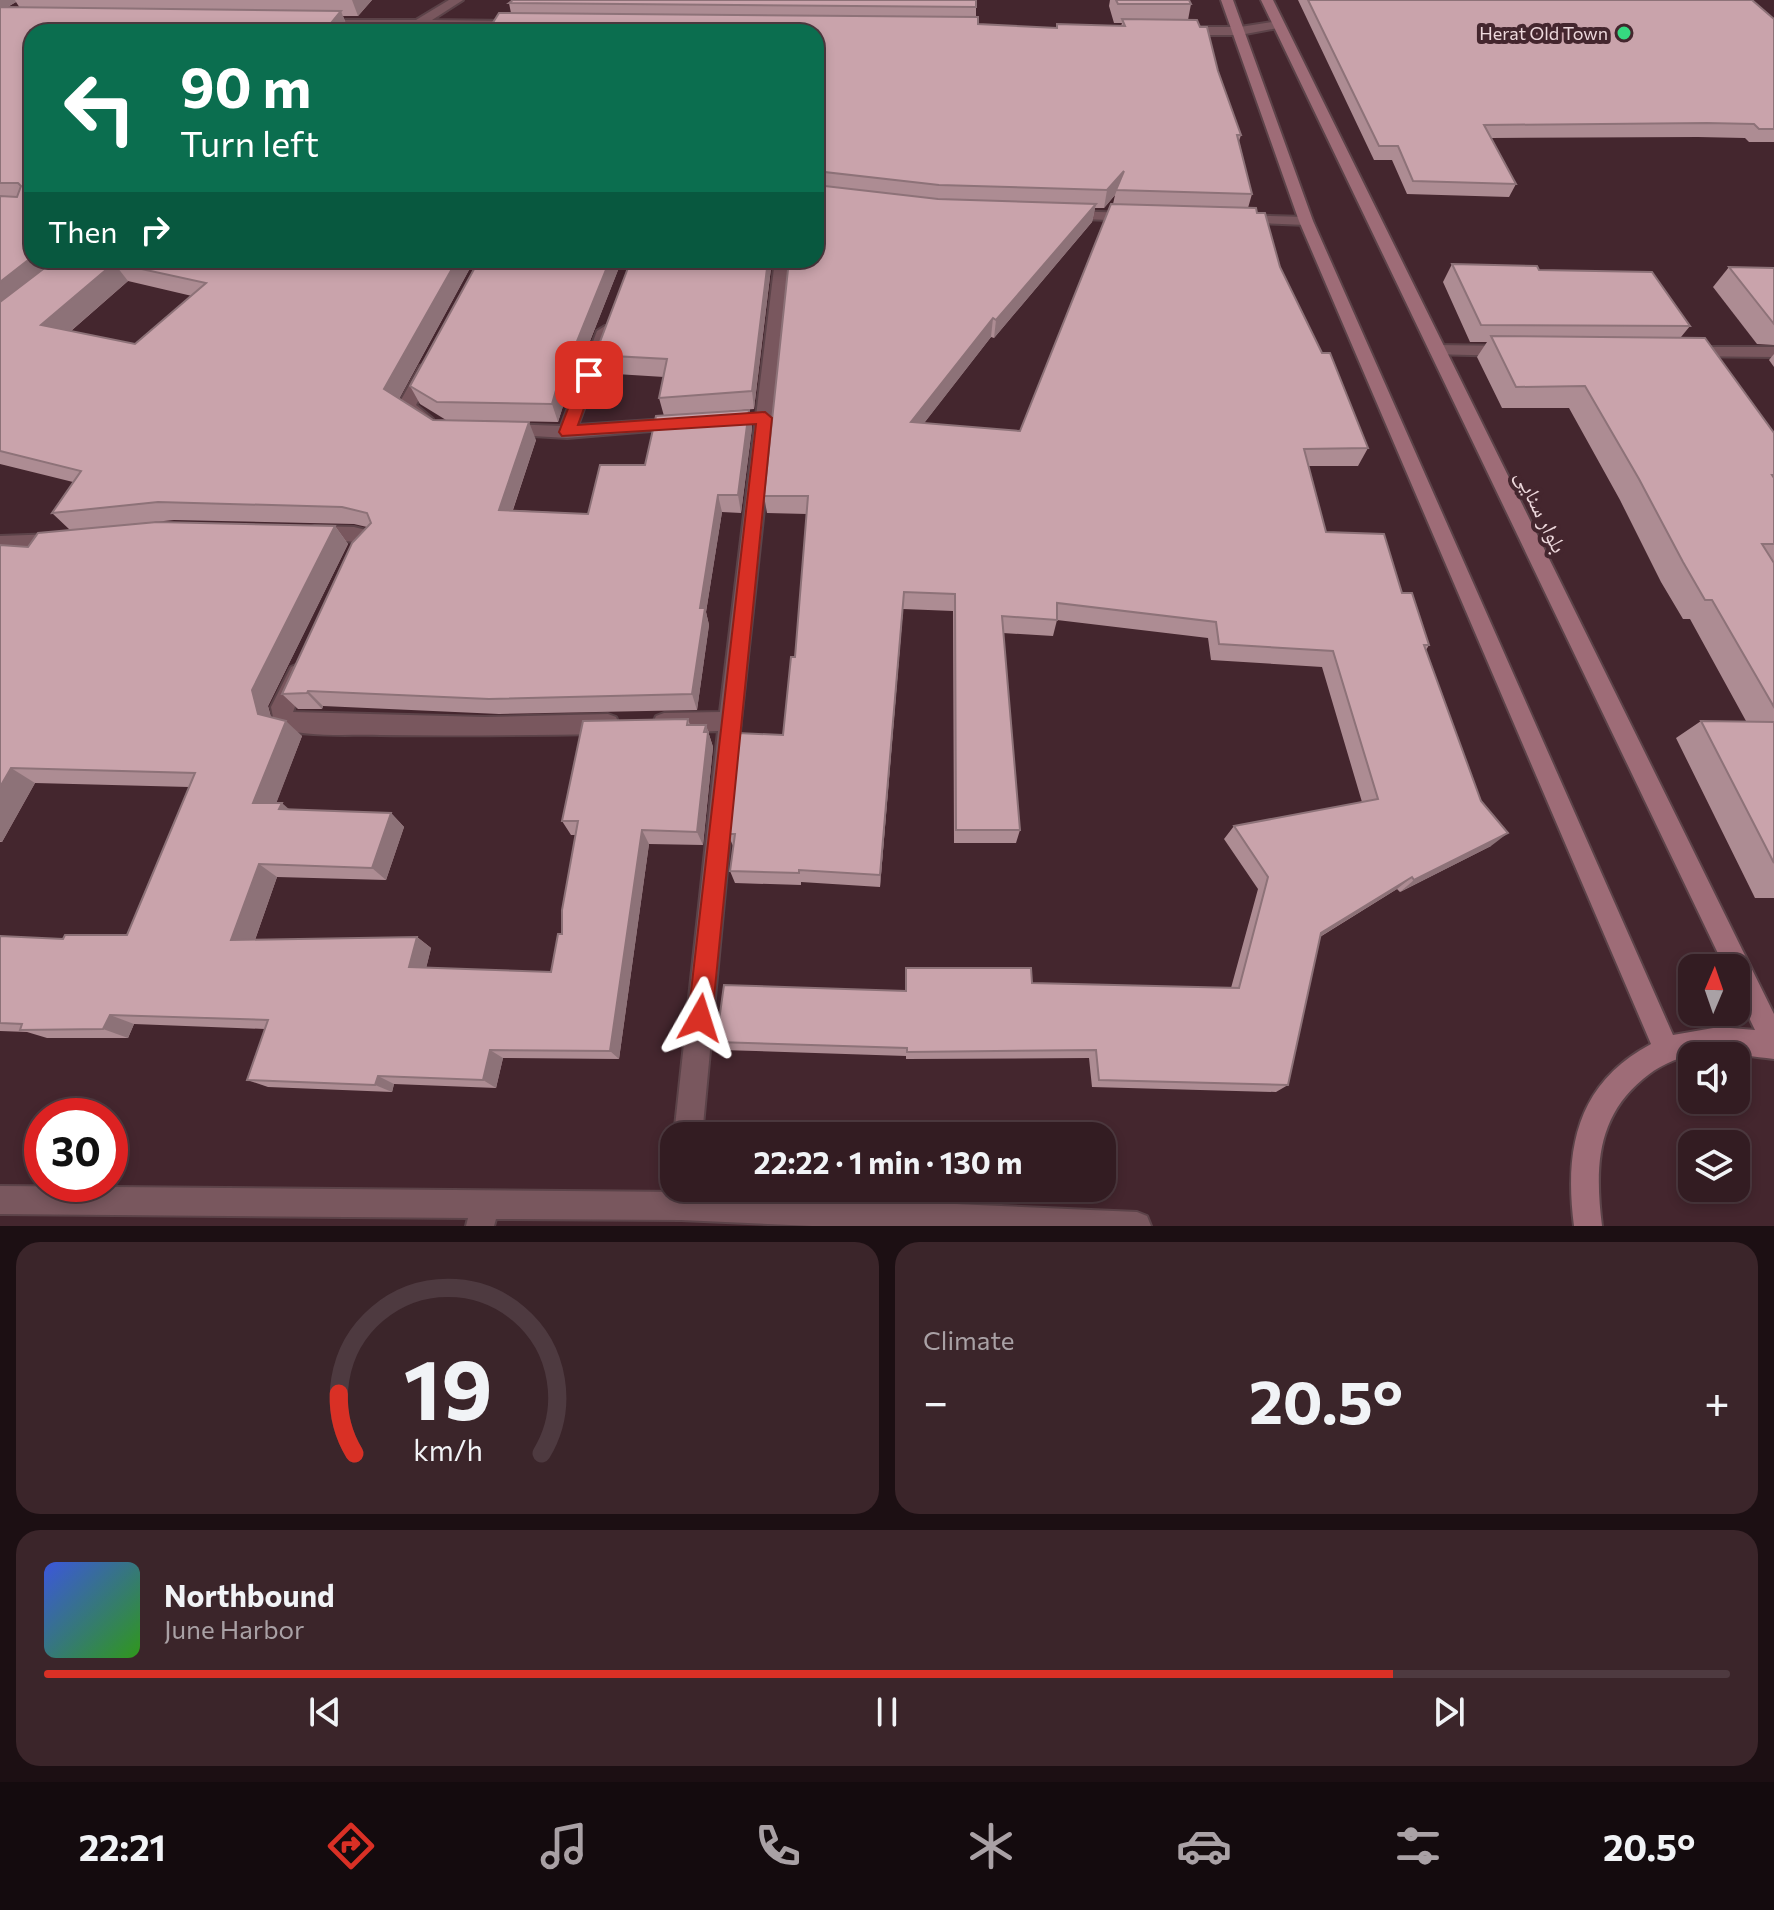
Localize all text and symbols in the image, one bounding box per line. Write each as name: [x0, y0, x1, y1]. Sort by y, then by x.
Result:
place label: Herat Old Town: [1479, 22, 1608, 44]
marker: Herat Old Town: [1615, 24, 1633, 42]
text: 90 m: [180, 51, 311, 120]
icon: left: [48, 56, 152, 160]
text: Turn left: [180, 120, 319, 164]
icon: right: [133, 208, 177, 252]
text: Then: [48, 212, 117, 249]
pin: [555, 341, 623, 409]
icon: arrive: [567, 353, 611, 397]
street label: بلوار سنایی: [1510, 465, 1574, 557]
north arrow: [1678, 954, 1750, 1026]
map controls: [1678, 954, 1750, 1202]
position arrow: [658, 976, 742, 1060]
button: sound: [1678, 1042, 1750, 1114]
speed limit sign: 30: [24, 1098, 128, 1202]
button: layers: [1678, 1130, 1750, 1202]
text: 22:22 · 1 min · 130 m: [753, 1143, 1023, 1180]
text: Climate: [923, 1324, 1015, 1355]
text: 19: [403, 1335, 492, 1437]
text: 20.5°: [1249, 1363, 1403, 1436]
text: −: [923, 1373, 948, 1427]
text: +: [1704, 1373, 1730, 1427]
text: km/h: [413, 1432, 482, 1467]
text: Northbound: [164, 1576, 335, 1613]
text: June Harbor: [164, 1613, 304, 1644]
icon: previous: [303, 1690, 347, 1734]
icon: pause: [865, 1690, 909, 1734]
icon: next: [1427, 1690, 1471, 1734]
icon: directions: [323, 1818, 379, 1874]
icon: music: [536, 1818, 592, 1874]
icon: phone: [750, 1818, 806, 1874]
icon: climate: [963, 1818, 1019, 1874]
icon: car: [1176, 1818, 1232, 1874]
icon: filters: [1390, 1818, 1446, 1874]
text: 22:21: [79, 1824, 166, 1868]
text: 20.5°: [1603, 1824, 1695, 1868]

